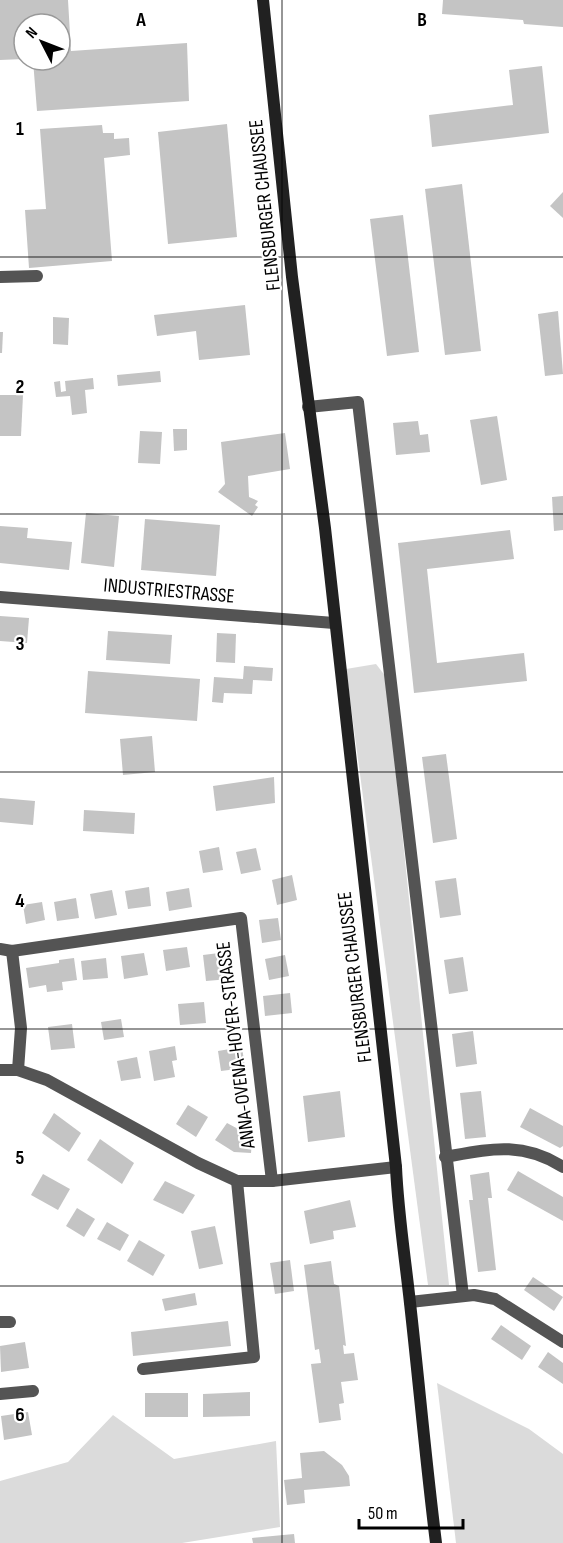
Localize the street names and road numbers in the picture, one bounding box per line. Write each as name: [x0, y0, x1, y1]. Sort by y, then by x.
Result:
street label: FLENSBURGER CHAUSSEE: [244, 118, 286, 292]
street label: INDUSTRIESTRASSE: [103, 573, 235, 609]
street label: FLENSBURGER CHAUSSEE: [333, 890, 377, 1064]
street label: ANNA-OVENA-HOYER-STRASSE: [211, 940, 261, 1151]

